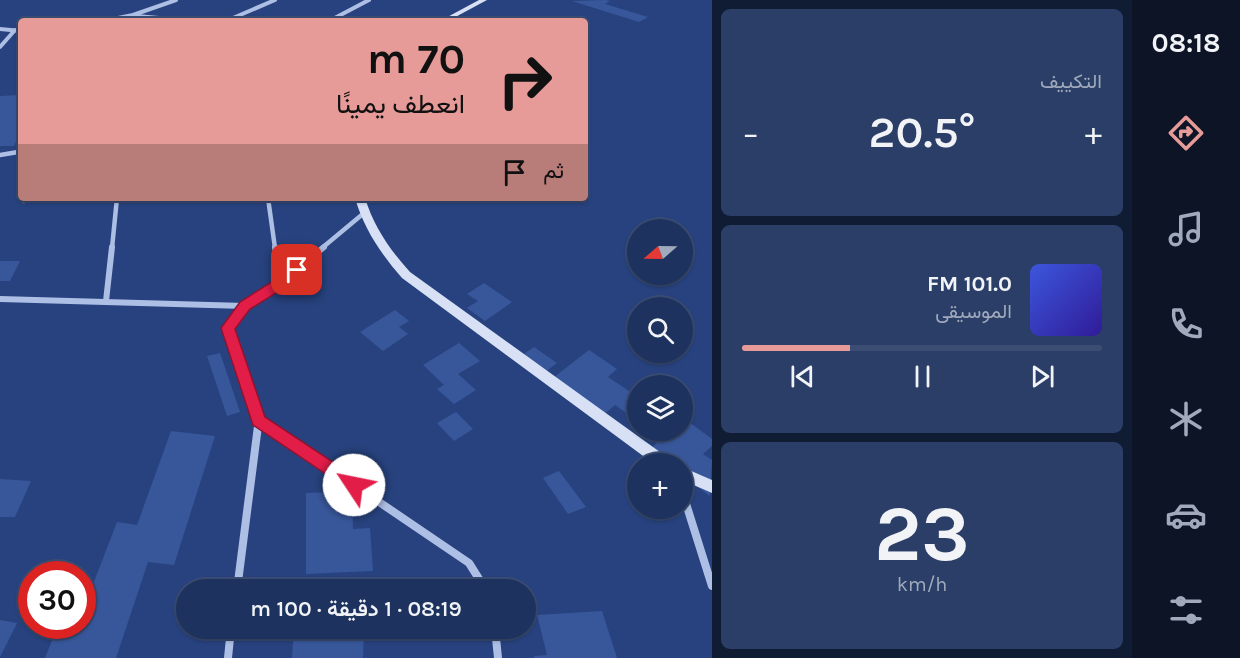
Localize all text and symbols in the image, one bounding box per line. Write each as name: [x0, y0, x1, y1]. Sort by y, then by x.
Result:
text: 08:18: [1152, 27, 1220, 59]
text: 70 m: [367, 34, 465, 84]
icon: right: [486, 42, 564, 120]
text: التكييف: [1040, 70, 1102, 93]
text: انعطف يمينًا: [336, 88, 465, 120]
text: 20.5°: [869, 106, 975, 158]
icon: directions: [1165, 112, 1207, 154]
text: −: [742, 114, 759, 152]
text: +: [1085, 114, 1102, 152]
icon: arrive: [498, 156, 531, 189]
text: ثم: [543, 158, 564, 184]
icon: music: [1165, 208, 1207, 250]
north arrow: [627, 219, 693, 285]
map controls: [627, 219, 693, 519]
pin: [271, 244, 322, 295]
icon: arrive: [280, 253, 313, 286]
text: 101.0 FM: [927, 271, 1012, 297]
button: search: [627, 297, 693, 363]
text: الموسيقى: [935, 300, 1012, 323]
icon: phone: [1165, 303, 1207, 345]
icon: previous: [786, 360, 819, 393]
icon: pause: [906, 360, 939, 393]
icon: next: [1026, 360, 1059, 393]
button: layers: [627, 375, 693, 441]
icon: climate: [1165, 398, 1207, 440]
position arrow: [322, 453, 386, 517]
button: +: [627, 453, 693, 519]
text: 23: [874, 488, 970, 580]
icon: car: [1165, 494, 1207, 536]
speed limit sign: 30: [18, 561, 96, 639]
text: km/h: [897, 573, 947, 596]
icon: filters: [1165, 589, 1207, 631]
text: 08:19 · 1 دقيقة · 100 m: [250, 596, 462, 622]

